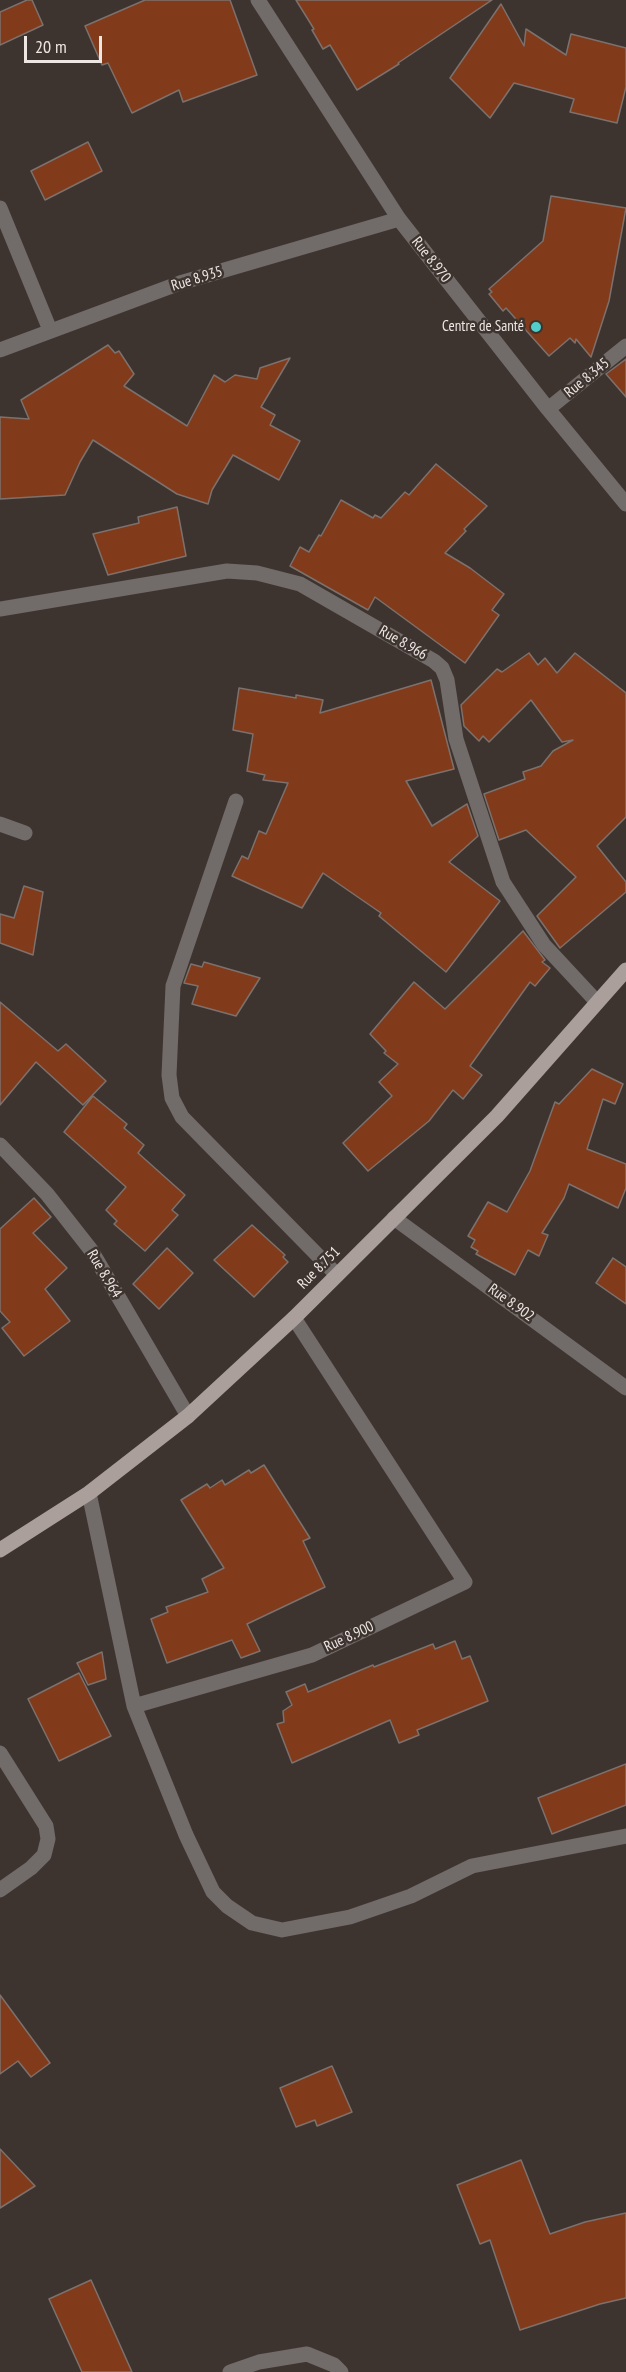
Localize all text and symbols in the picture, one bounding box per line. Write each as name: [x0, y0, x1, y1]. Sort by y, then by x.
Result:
scale bar: [27, 24, 105, 62]
text: 20 m: [35, 35, 67, 58]
street label: Rue 8.970: [408, 234, 454, 286]
street label: Rue 8.935: [169, 263, 225, 295]
place label: Centre de Santé: [442, 318, 524, 336]
marker: Centre de Santé: [529, 320, 543, 334]
street label: Rue 8.345: [561, 354, 613, 402]
street label: Rue 8.966: [376, 622, 430, 664]
street label: Rue 8.751: [294, 1243, 344, 1293]
street label: Rue 8.964: [83, 1247, 125, 1301]
street label: Rue 8.902: [484, 1280, 538, 1326]
street label: Rue 8.900: [321, 1618, 377, 1656]

